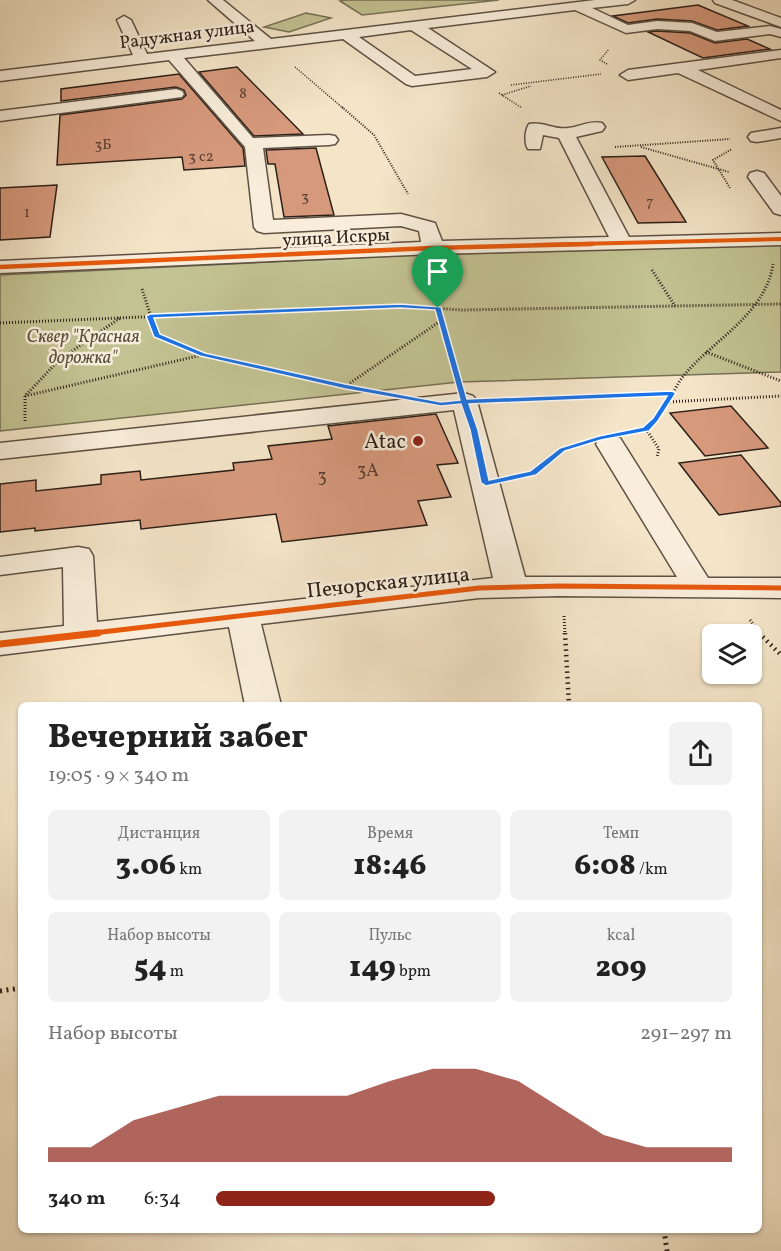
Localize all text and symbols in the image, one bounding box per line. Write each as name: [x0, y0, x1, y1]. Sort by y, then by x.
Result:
street label: Радужная улица: [118, 15, 256, 56]
house number: 8: [239, 84, 247, 105]
house number: 3Б: [95, 135, 111, 156]
house number: 3 с2: [188, 147, 214, 168]
house number: 3: [301, 187, 309, 208]
house number: 7: [646, 192, 654, 213]
house number: 1: [24, 203, 30, 224]
street label: улица Искры: [282, 223, 391, 254]
pin: [412, 246, 463, 308]
icon: arrive: [421, 255, 454, 288]
park label: Сквер "Красная дорожка": [27, 325, 139, 371]
place label: Atac: [364, 428, 406, 457]
marker: Atac: [411, 434, 425, 448]
house number: 3А: [357, 459, 379, 484]
house number: 3: [317, 465, 327, 490]
street label: Печорская улица: [305, 560, 471, 606]
map controls: [702, 624, 762, 684]
button: layers: [702, 624, 762, 684]
text: Вечерний забег: [48, 716, 308, 762]
button: share: [669, 722, 732, 785]
text: 19:05 · 9 × 340 m: [48, 762, 189, 790]
text: Дистанция: [118, 823, 200, 845]
text: Время: [367, 823, 413, 845]
text: Темп: [603, 823, 639, 845]
text: 3.06: [116, 845, 176, 887]
text: 18:46: [353, 845, 427, 887]
text: 6:08: [574, 845, 636, 887]
text: km: [176, 859, 202, 881]
text: /km: [636, 859, 668, 881]
text: Набор высоты: [107, 925, 211, 947]
text: Пульс: [368, 925, 412, 947]
text: kcal: [607, 925, 635, 947]
text: 54: [134, 947, 167, 989]
text: 149: [349, 947, 396, 989]
text: 209: [595, 947, 647, 989]
text: m: [167, 961, 184, 983]
text: bpm: [396, 961, 431, 983]
text: Набор высоты: [48, 1020, 178, 1048]
text: 291–297 m: [640, 1020, 732, 1048]
text: 340 m: [48, 1185, 106, 1213]
text: 6:34: [144, 1185, 181, 1213]

